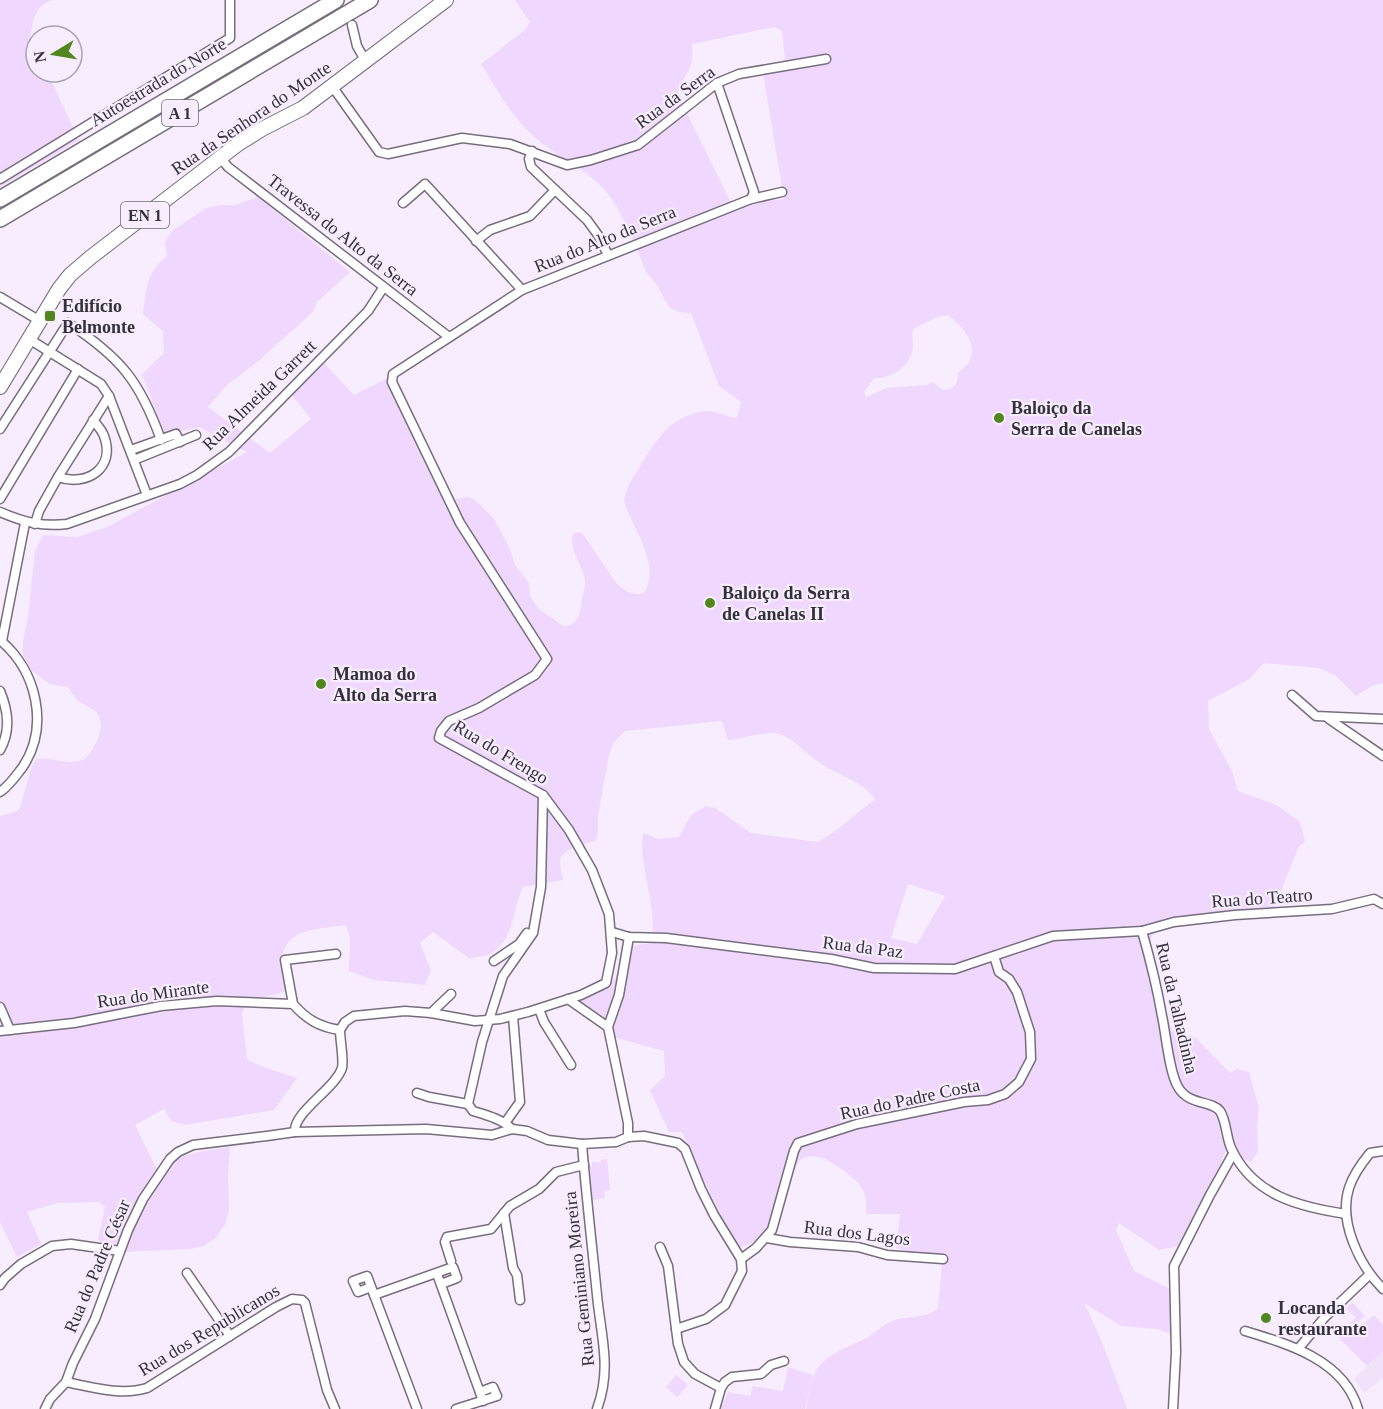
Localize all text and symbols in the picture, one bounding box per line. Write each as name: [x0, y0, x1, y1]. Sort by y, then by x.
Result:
north arrow: [24, 24, 84, 84]
street label: Autoestrada do Norte: [86, 34, 230, 130]
text: N: [30, 49, 49, 64]
street label: Rua da Senhora do Monte: [167, 57, 335, 179]
street label: Rua da Serra: [632, 62, 718, 132]
road number: A 1: [162, 100, 198, 126]
street label: Travessa do Alto da Serra: [264, 170, 422, 300]
street label: Rua do Alto da Serra: [531, 201, 679, 277]
road number: EN 1: [121, 202, 169, 228]
place label: Edifício Belmonte: [62, 296, 135, 337]
marker: Edifício Belmonte: [43, 309, 57, 323]
street label: Rua Almeida Garrett: [198, 336, 320, 454]
place label: Baloiço da Serra de Canelas: [1011, 398, 1142, 439]
marker: Baloiço da Serra de Canelas: [992, 411, 1006, 425]
place label: Baloiço da Serra de Canelas II: [722, 583, 850, 624]
marker: Baloiço da Serra de Canelas II: [703, 596, 717, 610]
place label: Mamoa do Alto da Serra: [333, 664, 437, 705]
marker: Mamoa do Alto da Serra: [314, 677, 328, 691]
street label: Rua do Frengo: [450, 716, 552, 788]
street label: Rua do Teatro: [1211, 884, 1313, 912]
street label: Rua da Paz: [822, 932, 904, 962]
street label: Rua da Talhadinha: [1152, 940, 1202, 1076]
street label: Rua do Mirante: [96, 976, 210, 1012]
street label: Rua do Padre Costa: [838, 1074, 982, 1124]
street label: Rua Geminiano Moreira: [560, 1190, 598, 1368]
street label: Rua do Padre César: [60, 1197, 134, 1335]
street label: Rua dos Lagos: [803, 1217, 911, 1249]
street label: Rua dos Republicanos: [135, 1280, 283, 1380]
place label: Locanda restaurante: [1278, 1298, 1367, 1339]
marker: Locanda restaurante: [1259, 1311, 1273, 1325]

